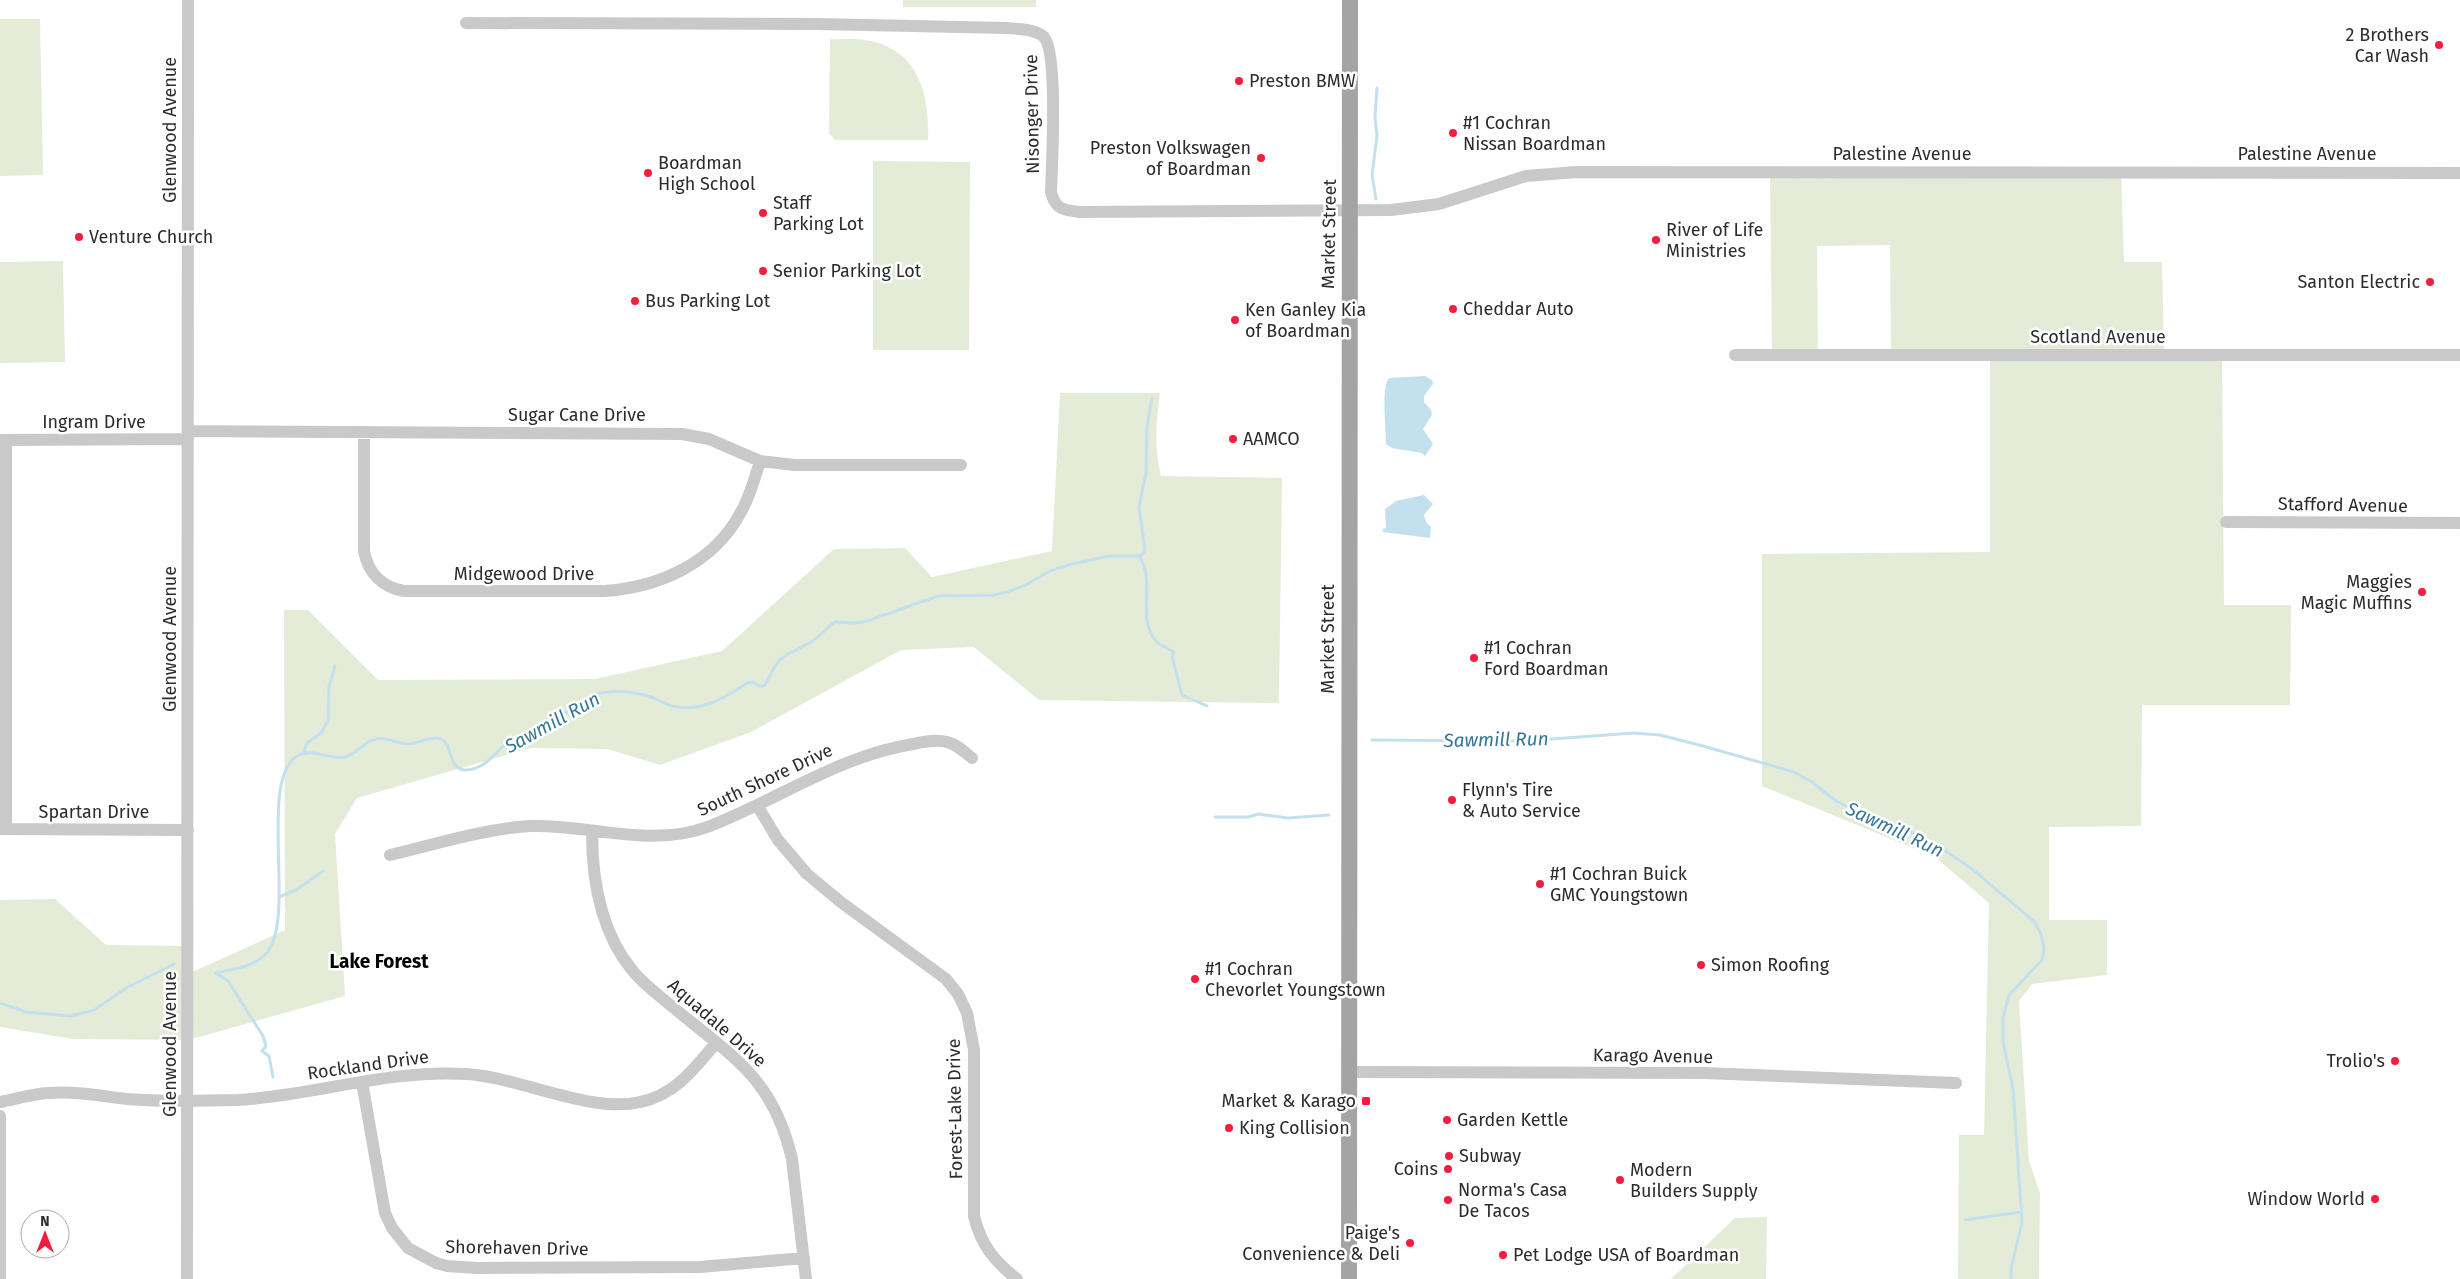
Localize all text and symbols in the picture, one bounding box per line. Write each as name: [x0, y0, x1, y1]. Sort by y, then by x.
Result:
place label: 2 Brothers Car Wash: [2346, 24, 2429, 67]
marker: 2 Brothers Car Wash: [2433, 39, 2445, 51]
street label: Nisonger Drive: [1020, 54, 1044, 174]
street label: Glenwood Avenue: [159, 57, 181, 203]
place label: Preston BMW: [1249, 70, 1356, 92]
marker: Preston BMW: [1233, 75, 1245, 87]
place label: #1 Cochran Nissan Boardman: [1463, 112, 1606, 155]
marker: #1 Cochran Nissan Boardman: [1447, 127, 1459, 139]
place label: Preston Volkswagen of Boardman: [1090, 137, 1251, 180]
street label: Palestine Avenue: [1833, 143, 1971, 165]
street label: Palestine Avenue: [2238, 143, 2376, 165]
place label: Boardman High School: [658, 152, 755, 195]
marker: Preston Volkswagen of Boardman: [1255, 152, 1267, 164]
marker: Boardman High School: [642, 167, 654, 179]
street label: Market Street: [1317, 178, 1341, 289]
place label: Staff Parking Lot: [773, 192, 864, 235]
marker: Staff Parking Lot: [757, 207, 769, 219]
place label: River of Life Ministries: [1666, 219, 1763, 262]
place label: Venture Church: [89, 226, 213, 248]
marker: Venture Church: [73, 231, 85, 243]
marker: River of Life Ministries: [1650, 234, 1662, 246]
place label: Senior Parking Lot: [773, 260, 922, 282]
marker: Senior Parking Lot: [757, 265, 769, 277]
place label: Santon Electric: [2298, 271, 2420, 293]
marker: Santon Electric: [2424, 276, 2436, 288]
place label: Bus Parking Lot: [645, 290, 771, 312]
marker: Bus Parking Lot: [629, 295, 641, 307]
place label: Cheddar Auto: [1463, 298, 1574, 320]
place label: Ken Ganley Kia of Boardman: [1245, 299, 1366, 342]
marker: Cheddar Auto: [1447, 303, 1459, 315]
marker: Ken Ganley Kia of Boardman: [1229, 314, 1241, 326]
street label: Scotland Avenue: [2030, 326, 2166, 348]
street label: Sugar Cane Drive: [508, 404, 646, 426]
street label: Ingram Drive: [42, 411, 146, 433]
place label: AAMCO: [1243, 428, 1300, 450]
marker: AAMCO: [1227, 433, 1239, 445]
street label: Stafford Avenue: [2278, 493, 2408, 517]
street label: Midgewood Drive: [454, 563, 594, 585]
street label: Glenwood Avenue: [159, 566, 181, 712]
place label: Maggies Magic Muffins: [2301, 571, 2412, 614]
street label: Market Street: [1317, 584, 1339, 694]
marker: Maggies Magic Muffins: [2416, 586, 2428, 598]
place label: #1 Cochran Ford Boardman: [1484, 637, 1609, 680]
marker: #1 Cochran Ford Boardman: [1468, 652, 1480, 664]
water label: Sawmill Run: [500, 687, 604, 758]
water label: Sawmill Run: [1442, 727, 1549, 752]
street label: South Shore Drive: [694, 739, 836, 821]
place label: Flynn's Tire & Auto Service: [1462, 779, 1581, 822]
marker: Flynn's Tire & Auto Service: [1446, 794, 1458, 806]
water label: Sawmill Run: [1841, 796, 1947, 862]
street label: Spartan Drive: [39, 801, 149, 823]
place label: #1 Cochran Buick GMC Youngstown: [1550, 863, 1688, 906]
marker: #1 Cochran Buick GMC Youngstown: [1534, 878, 1546, 890]
district label: Lake Forest: [330, 950, 429, 973]
place label: Simon Roofing: [1711, 954, 1830, 976]
place label: #1 Cochran Chevorlet Youngstown: [1205, 958, 1386, 1001]
marker: Simon Roofing: [1695, 959, 1707, 971]
street label: Glenwood Avenue: [159, 971, 181, 1117]
marker: #1 Cochran Chevorlet Youngstown: [1189, 973, 1201, 985]
street label: Aquadale Drive: [663, 974, 771, 1072]
street label: Forest-Lake Drive: [943, 1038, 967, 1180]
street label: Karago Avenue: [1593, 1044, 1713, 1068]
street label: Rockland Drive: [306, 1046, 430, 1084]
place label: Trolio's: [2326, 1050, 2385, 1072]
marker: Trolio's: [2389, 1055, 2401, 1067]
place label: Market & Karago: [1221, 1090, 1356, 1112]
marker: Market & Karago: [1360, 1095, 1372, 1107]
place label: Garden Kettle: [1457, 1109, 1568, 1131]
marker: Garden Kettle: [1441, 1114, 1453, 1126]
place label: King Collision: [1239, 1117, 1350, 1139]
marker: King Collision: [1223, 1122, 1235, 1134]
place label: Subway: [1459, 1145, 1521, 1167]
marker: Subway: [1443, 1150, 1455, 1162]
place label: Coins: [1394, 1158, 1438, 1180]
place label: Modern Builders Supply: [1630, 1159, 1758, 1202]
marker: Coins: [1442, 1163, 1454, 1175]
marker: Modern Builders Supply: [1614, 1174, 1626, 1186]
place label: Norma's Casa De Tacos: [1458, 1179, 1567, 1222]
place label: Window World: [2247, 1188, 2365, 1210]
marker: Window World: [2369, 1193, 2381, 1205]
marker: Norma's Casa De Tacos: [1442, 1194, 1454, 1206]
north arrow: [20, 1209, 70, 1259]
text: N: [40, 1213, 50, 1230]
place label: Paige's Convenience & Deli: [1242, 1222, 1400, 1265]
street label: Shorehaven Drive: [445, 1236, 589, 1260]
marker: Paige's Convenience & Deli: [1404, 1237, 1416, 1249]
place label: Pet Lodge USA of Boardman: [1513, 1244, 1739, 1266]
marker: Pet Lodge USA of Boardman: [1497, 1249, 1509, 1261]

